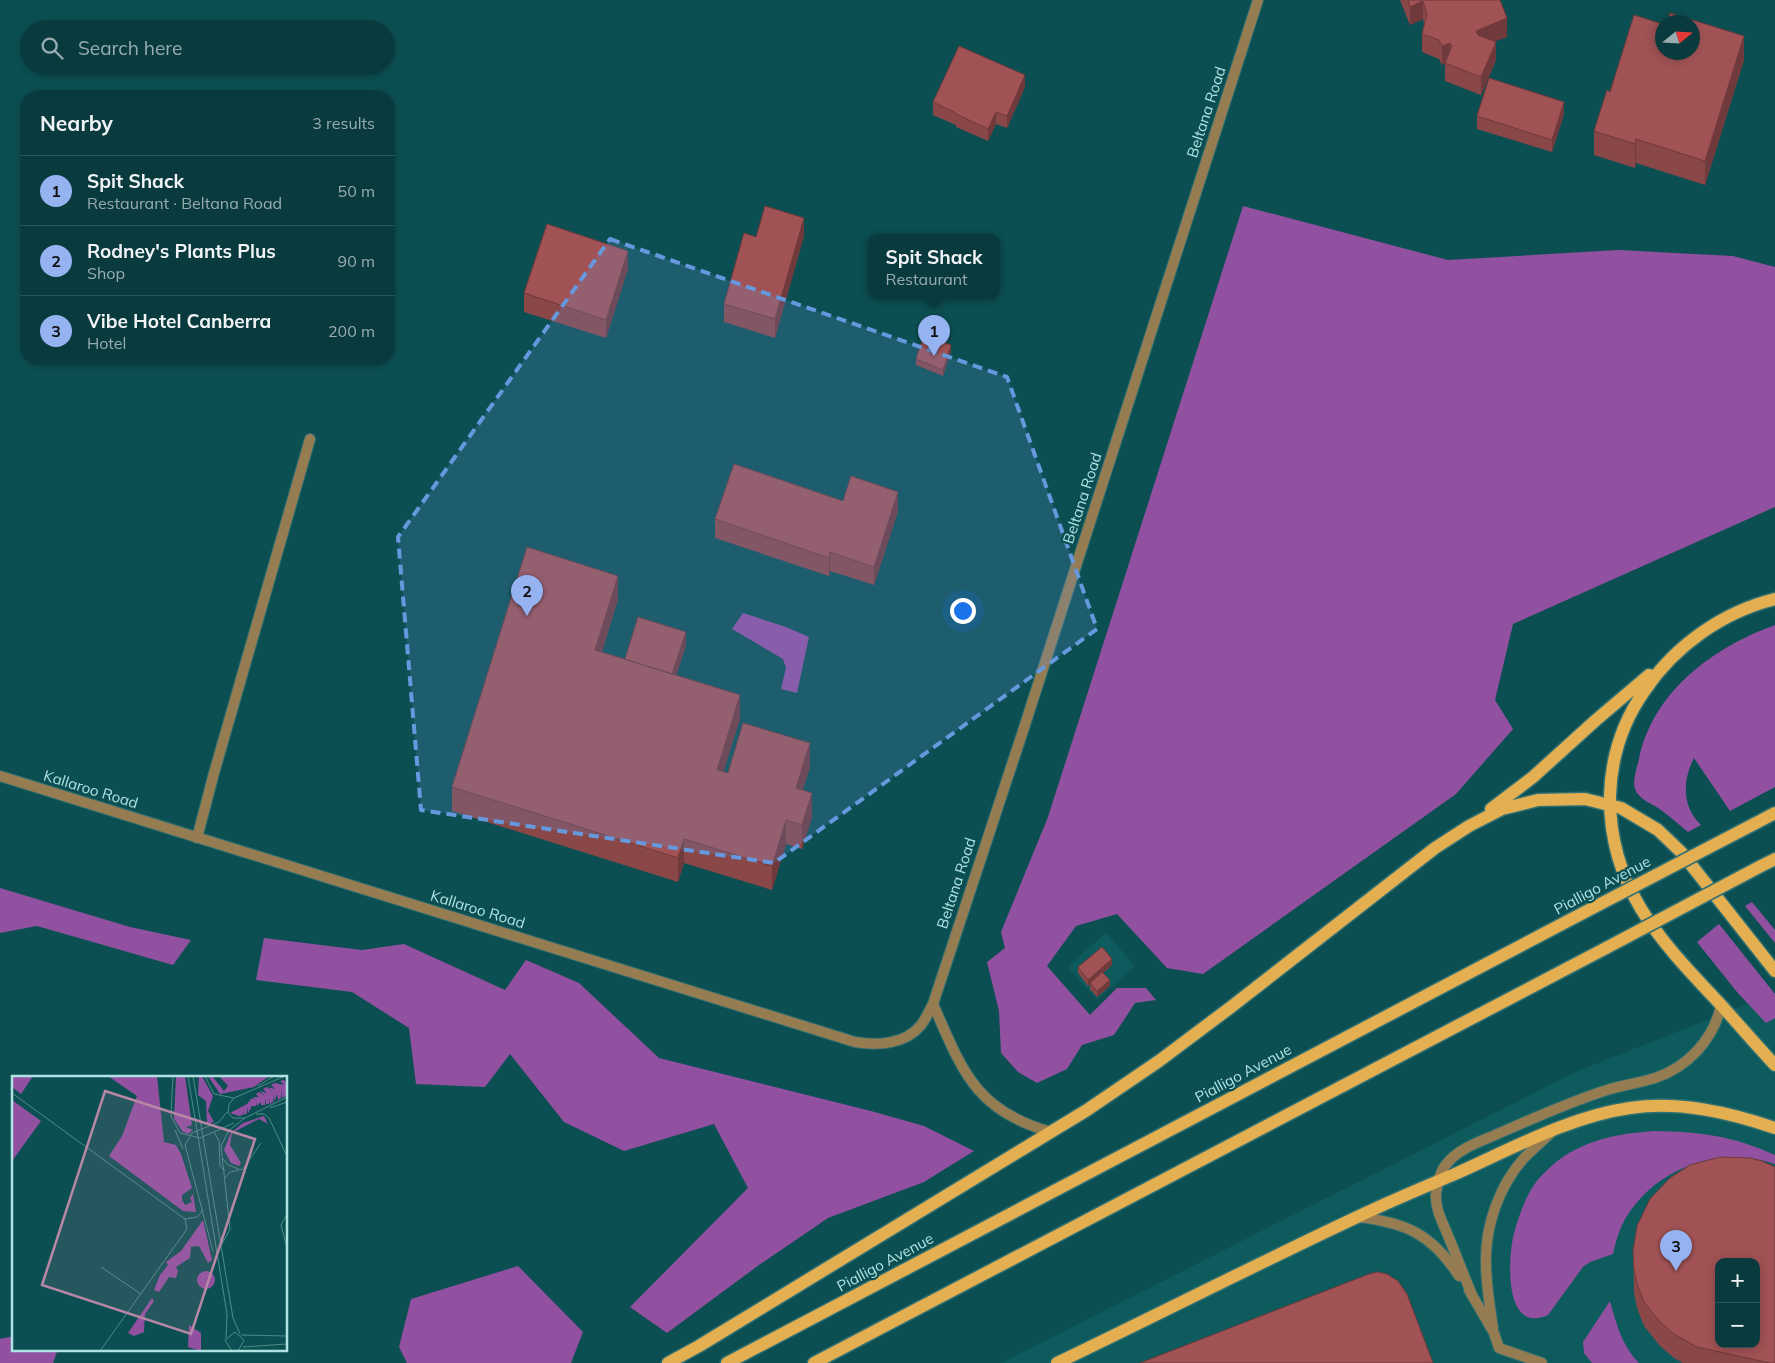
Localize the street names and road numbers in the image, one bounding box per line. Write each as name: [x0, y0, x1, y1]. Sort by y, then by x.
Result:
street label: Beltana Road: [1182, 64, 1230, 160]
street label: Beltana Road: [1058, 450, 1106, 546]
street label: Kallaroo Road: [41, 766, 141, 812]
street label: Beltana Road: [932, 835, 980, 931]
street label: Pialligo Avenue: [1550, 852, 1654, 918]
street label: Kallaroo Road: [428, 886, 528, 932]
street label: Pialligo Avenue: [1191, 1040, 1295, 1106]
street label: Pialligo Avenue: [833, 1229, 937, 1295]

